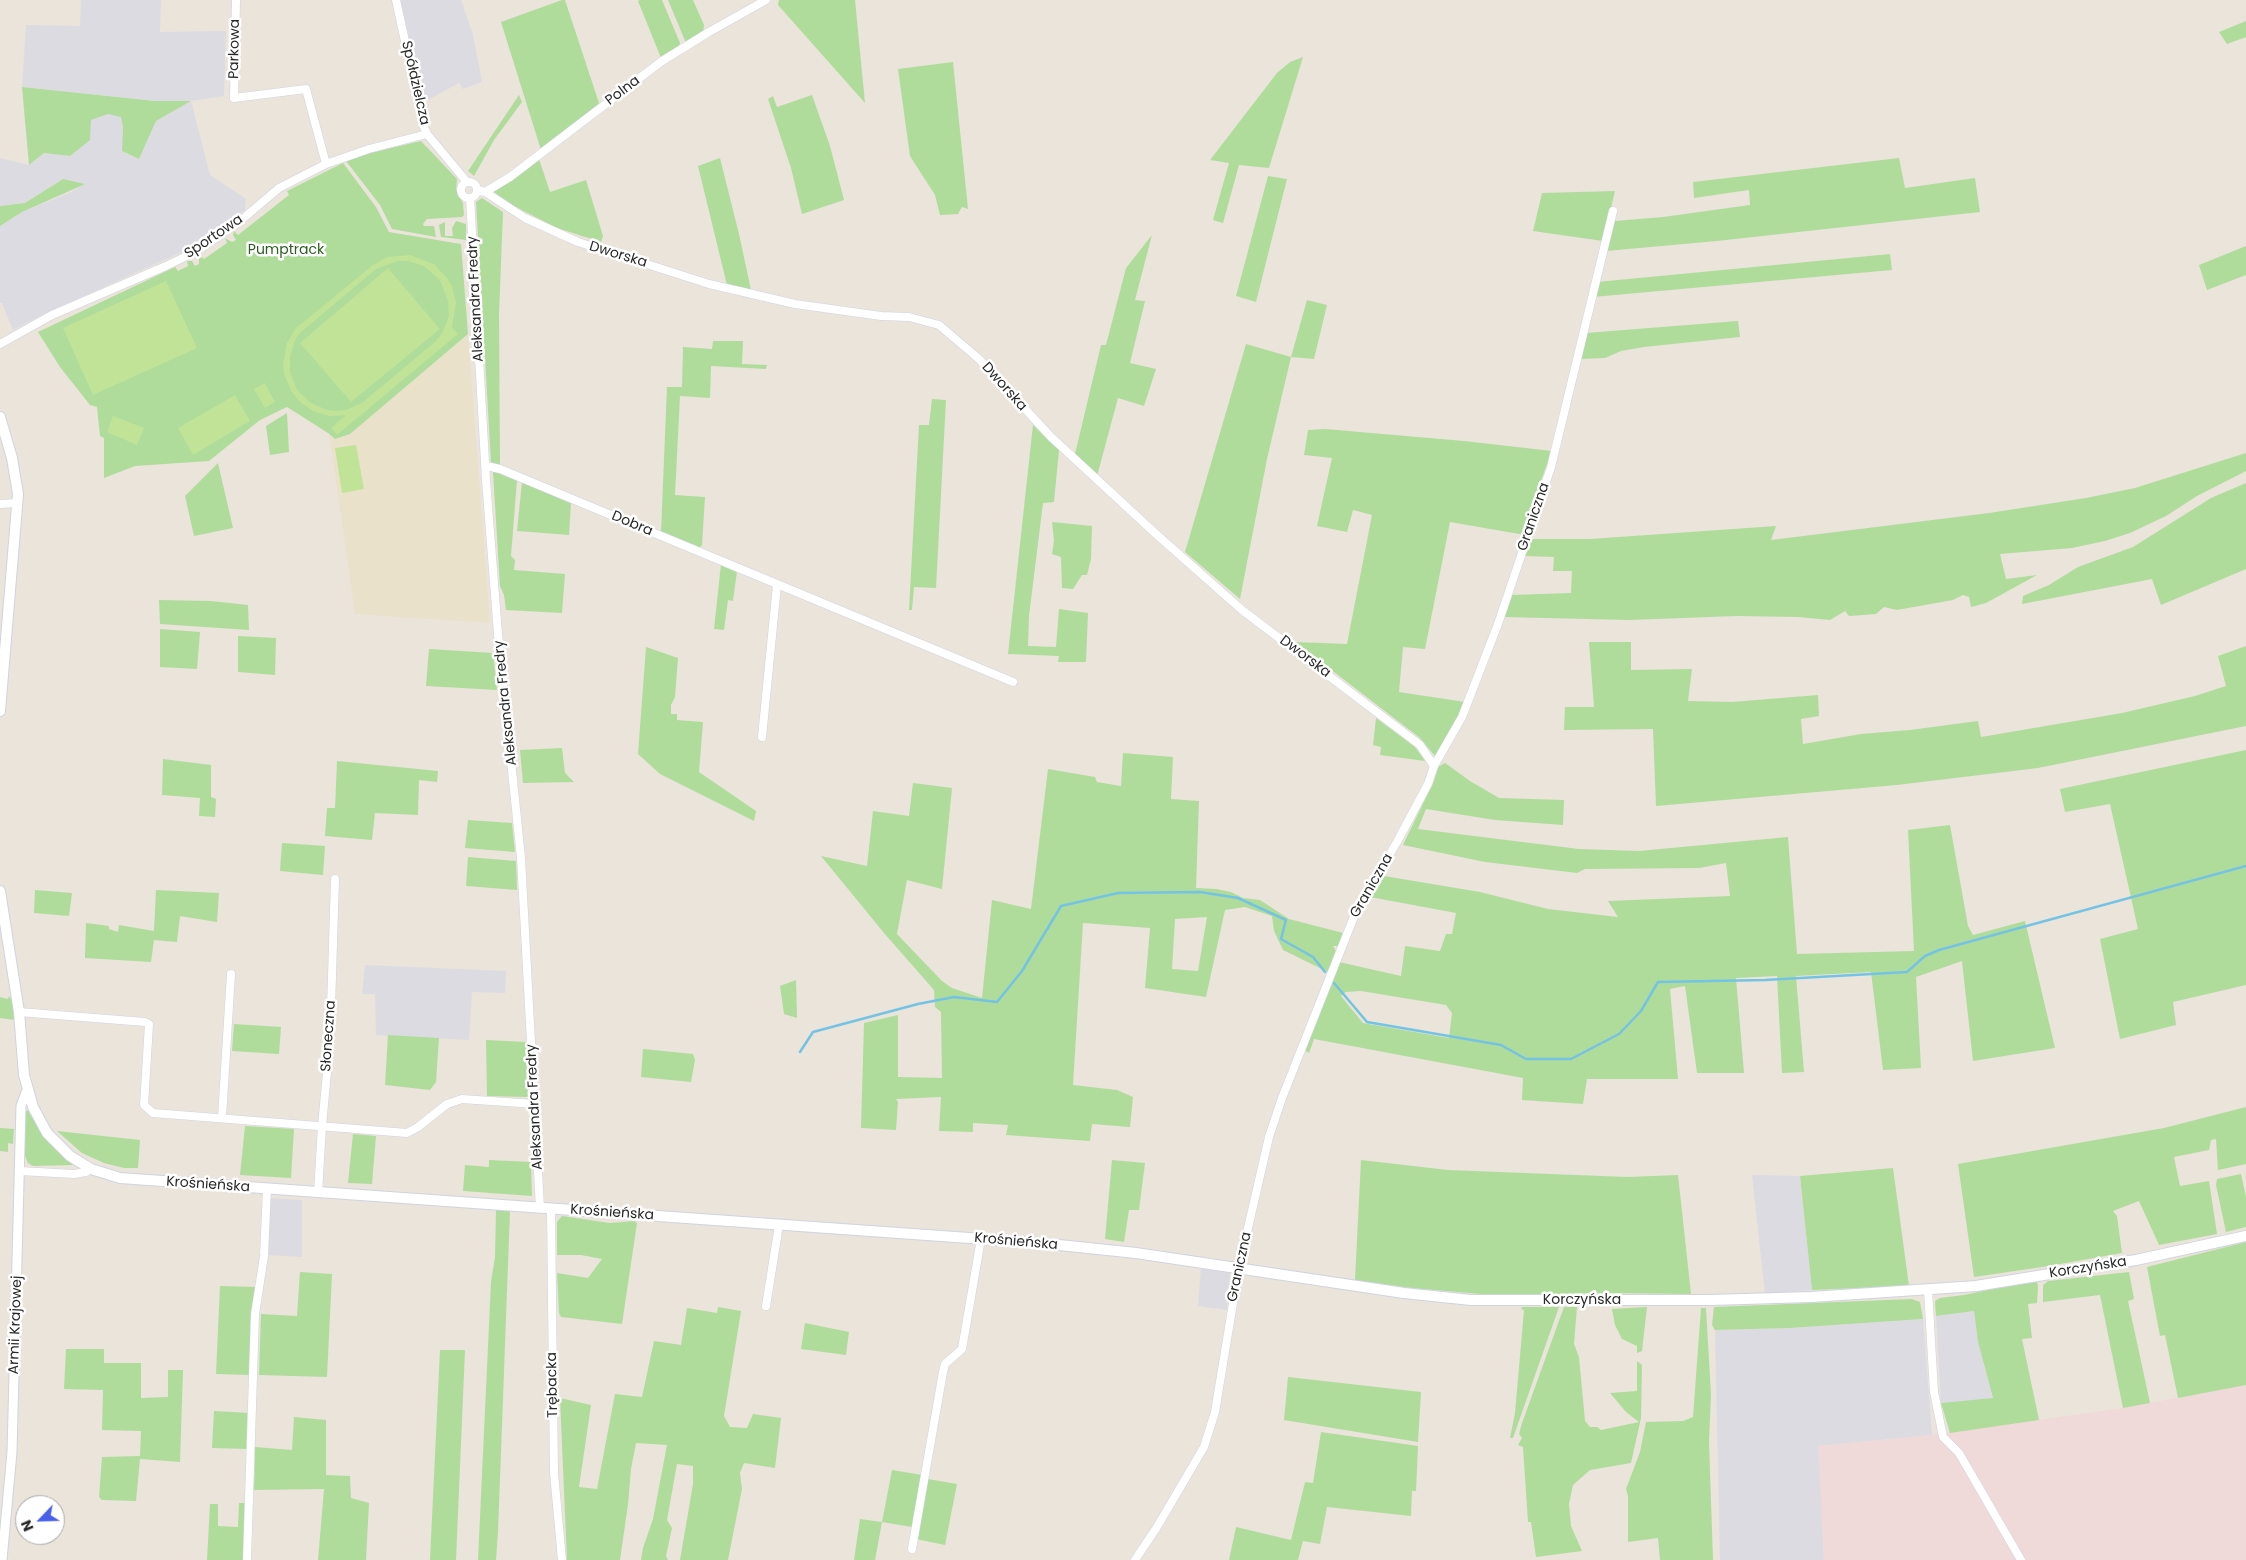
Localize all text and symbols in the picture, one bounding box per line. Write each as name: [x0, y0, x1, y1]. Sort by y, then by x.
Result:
street label: Parkowa: [226, 19, 244, 79]
street label: Spółdzielcza: [397, 39, 433, 127]
street label: Polna: [602, 73, 644, 109]
street label: Sportowa: [182, 211, 246, 263]
street label: Aleksandra Fredry: [464, 236, 488, 362]
street label: Dworska: [587, 238, 649, 272]
park label: Pumptrack: [248, 242, 324, 258]
street label: Dworska: [978, 359, 1030, 415]
street label: Graniczna: [1514, 481, 1554, 553]
street label: Dobra: [609, 508, 655, 540]
street label: Dworska: [1276, 632, 1334, 682]
street label: Aleksandra Fredry: [491, 640, 521, 766]
street label: Graniczna: [1347, 851, 1397, 921]
street label: Słoneczna: [318, 1000, 340, 1072]
street label: Aleksandra Fredry: [523, 1044, 547, 1170]
street label: Krośnieńska: [166, 1174, 250, 1196]
street label: Krośnieńska: [570, 1202, 654, 1224]
street label: Krośnieńska: [973, 1230, 1059, 1254]
street label: Graniczna: [1224, 1230, 1256, 1304]
street label: Korczyńska: [2048, 1254, 2128, 1282]
street label: Armii Krajowej: [6, 1275, 26, 1375]
street label: Korczyńska: [1543, 1292, 1621, 1308]
street label: Trębacka: [544, 1352, 562, 1418]
north arrow: [15, 1495, 65, 1545]
text: N: [16, 1517, 38, 1535]

